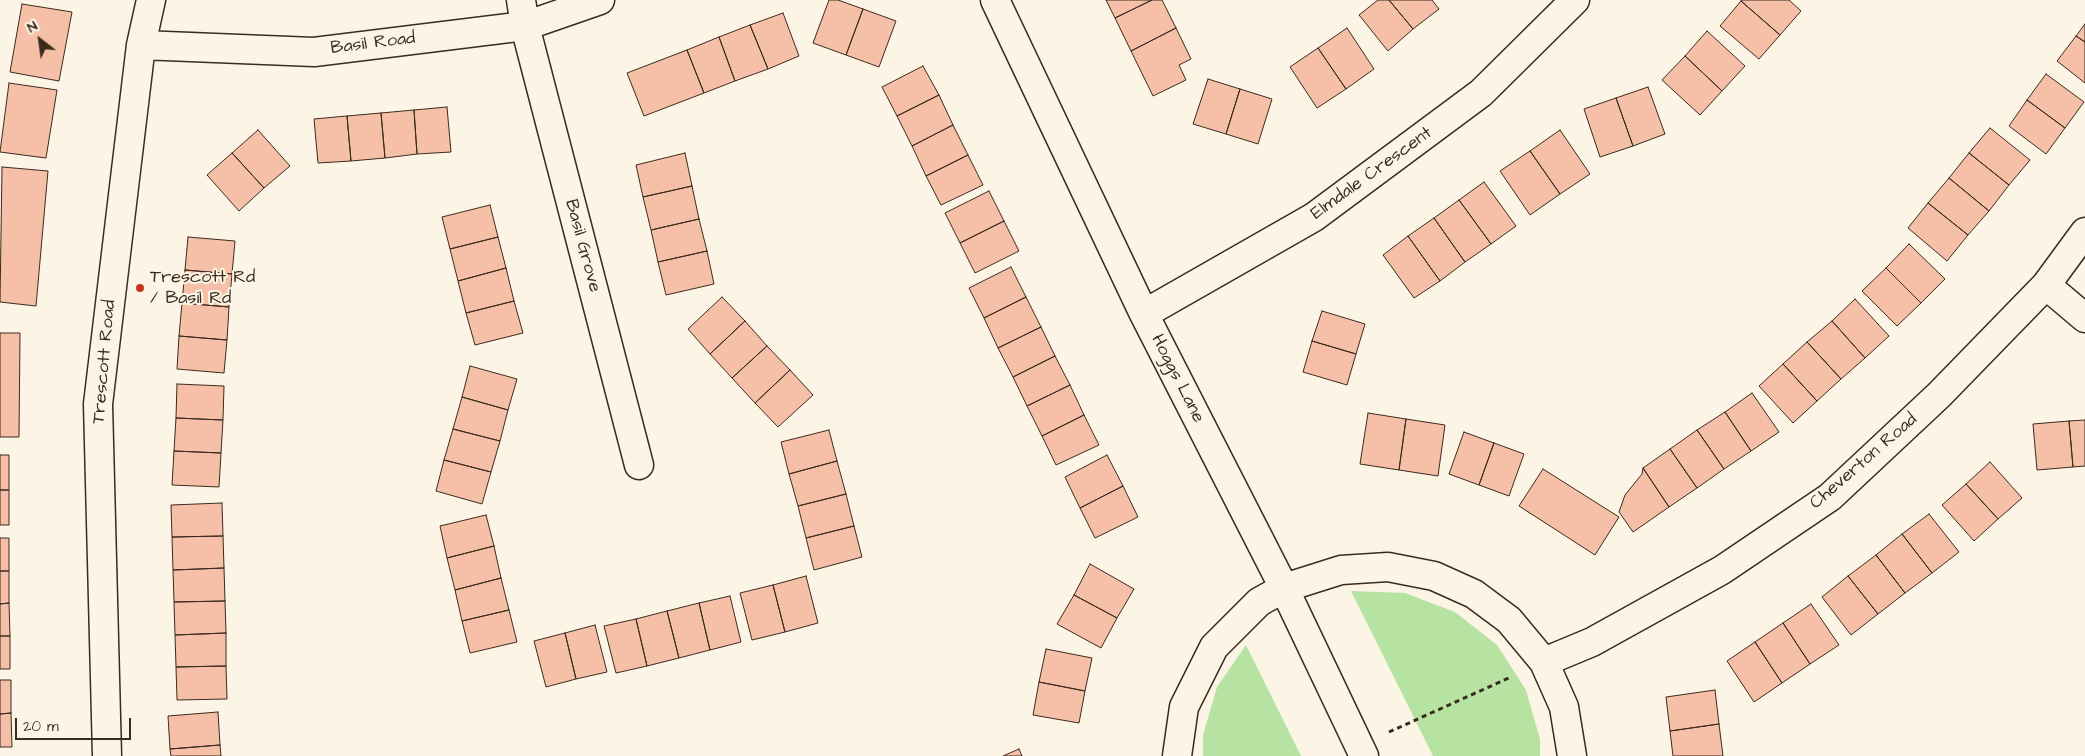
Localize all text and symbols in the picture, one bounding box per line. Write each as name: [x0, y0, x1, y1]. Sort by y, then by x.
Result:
north arrow: [15, 15, 65, 65]
text: N: [24, 16, 41, 38]
street label: Basil Road: [329, 28, 417, 60]
street label: Elmdale Crescent: [1307, 123, 1437, 225]
street label: Basil Grove: [559, 197, 605, 295]
place label: Trescott Rd / Basil Rd: [150, 267, 255, 310]
marker: Trescott Rd / Basil Rd: [134, 282, 146, 294]
street label: Trescott Road: [89, 299, 121, 425]
street label: Hoggs Lane: [1146, 331, 1208, 427]
street label: Cheverton Road: [1806, 409, 1922, 515]
scale bar: [18, 708, 134, 740]
text: 20 m: [23, 716, 59, 737]

